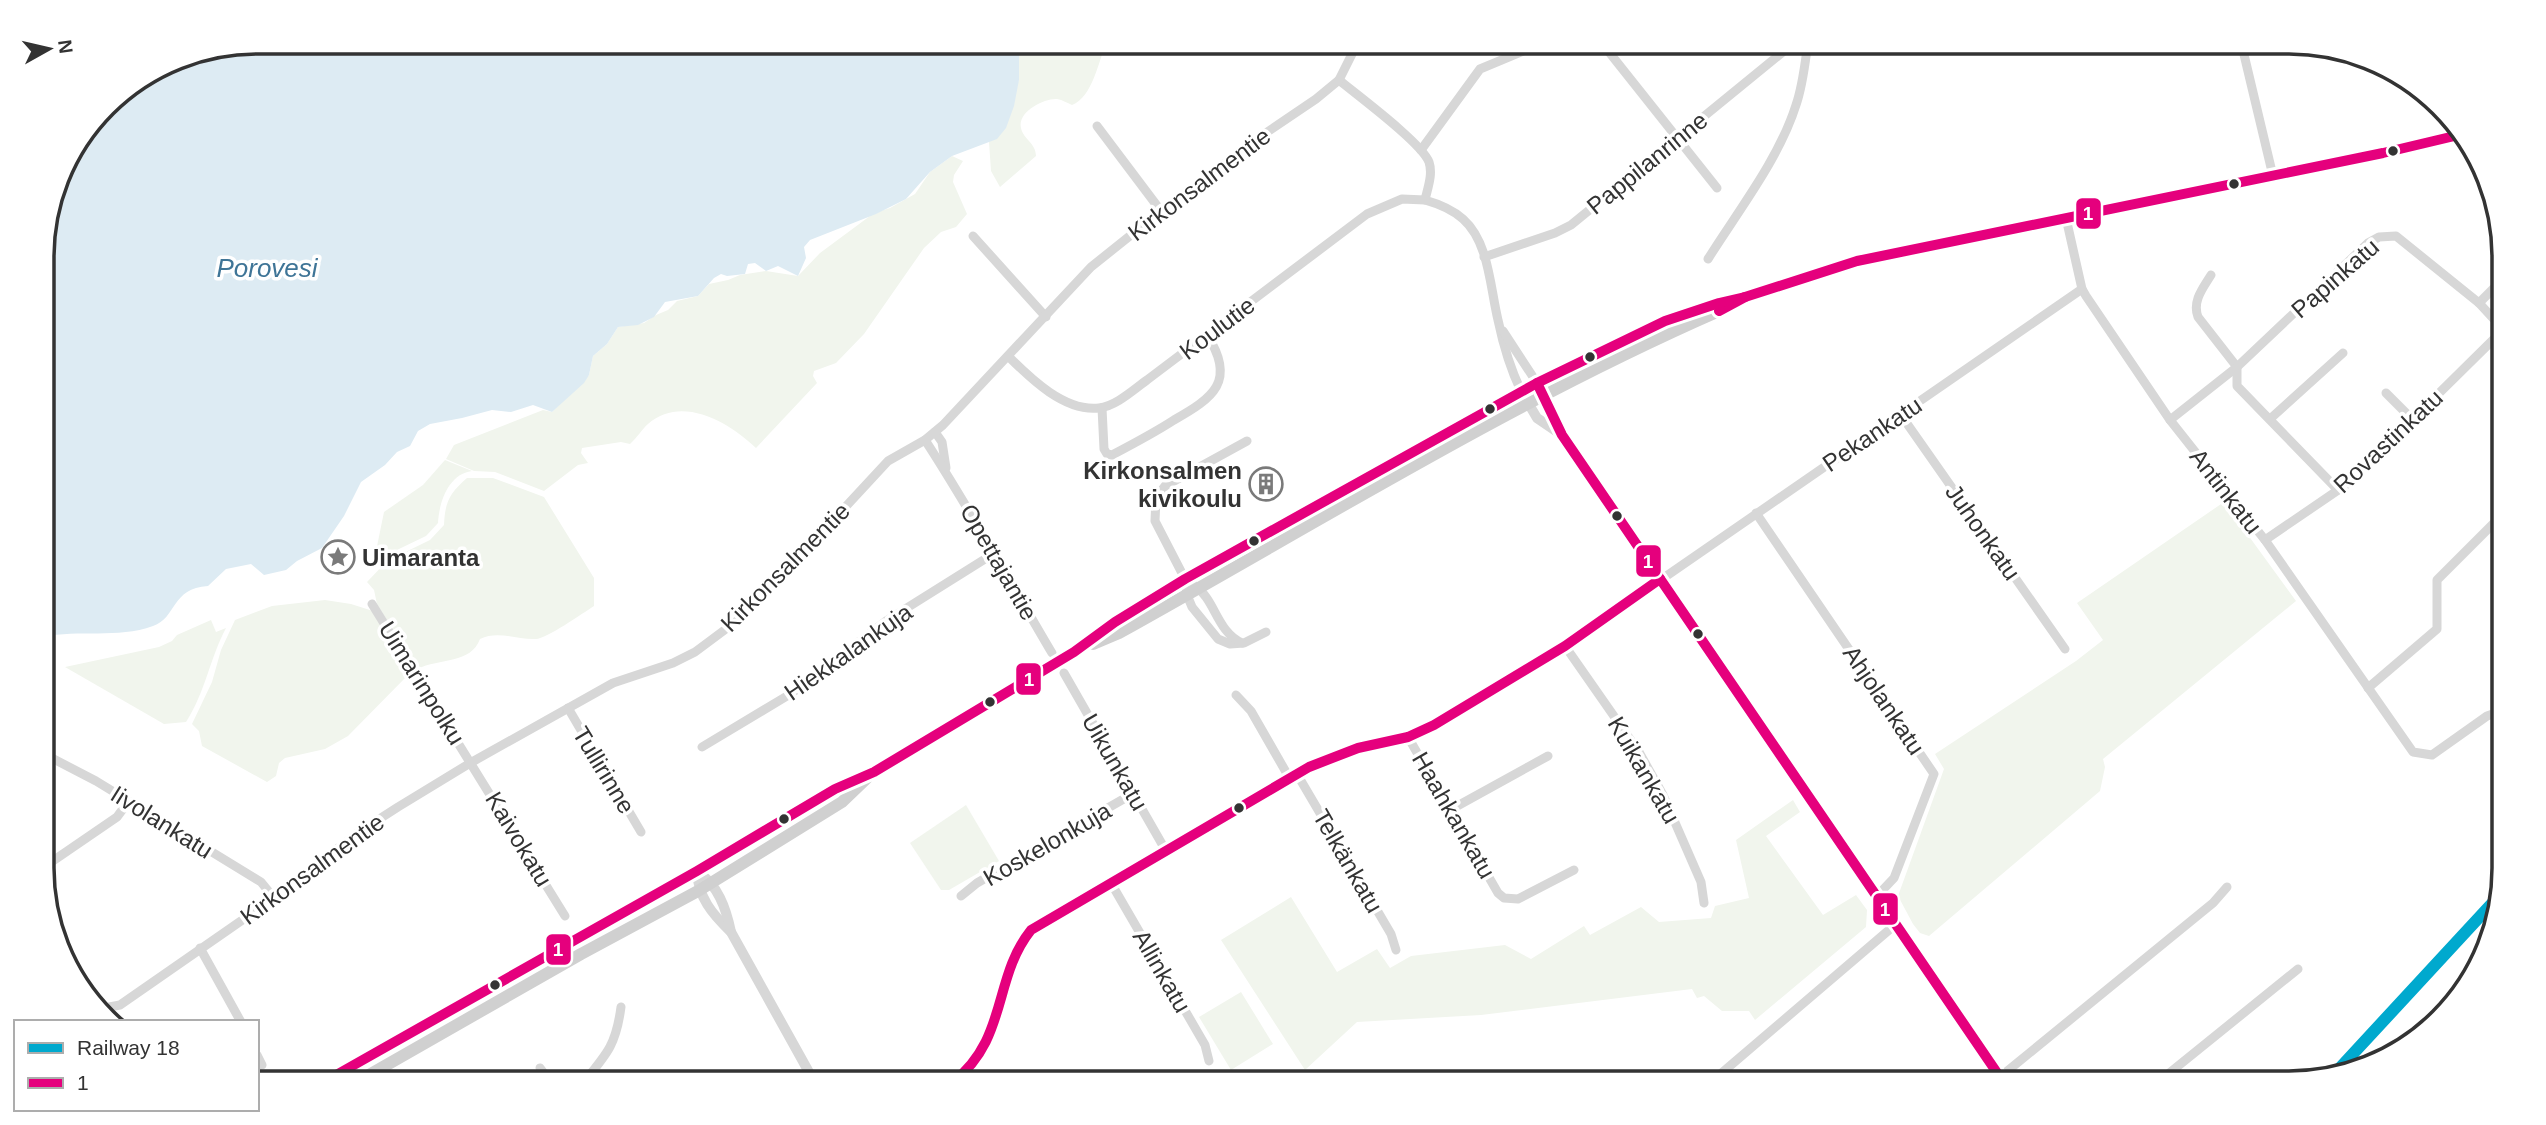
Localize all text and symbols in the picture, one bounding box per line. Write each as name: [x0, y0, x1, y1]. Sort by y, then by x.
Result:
north arrow: [14, 14, 84, 84]
text: N: [54, 38, 77, 55]
street label: Pappilanrinne: [1581, 106, 1713, 220]
street label: Kirkonsalmentie: [1123, 122, 1275, 246]
unlabelled marker: [2386, 144, 2400, 158]
unlabelled marker: [2227, 177, 2241, 191]
line badge: 1: [2075, 197, 2102, 230]
text: 1: [2083, 203, 2094, 224]
street label: Papinkatu: [2286, 233, 2384, 323]
water label: Porovesi: [216, 253, 319, 283]
street label: Koulutie: [1174, 291, 1260, 365]
unlabelled marker: [1583, 350, 1597, 364]
street label: Rovastinkatu: [2328, 384, 2448, 498]
street label: Pekankatu: [1817, 391, 1927, 477]
unlabelled marker: [1483, 402, 1497, 416]
street label: Antinkatu: [2185, 443, 2267, 539]
place label: Kirkonsalmen kivikoulu: [1083, 457, 1242, 512]
building icon: Kirkonsalmen kivikoulu: [1247, 465, 1285, 503]
street label: Juhonkatu: [1940, 479, 2026, 585]
street label: Kirkonsalmentie: [715, 497, 855, 637]
street label: Opettajantie: [955, 499, 1043, 625]
unlabelled marker: [1610, 509, 1624, 523]
unlabelled marker: [1247, 534, 1261, 548]
place icon: Uimaranta: [319, 538, 357, 576]
place label: Uimaranta: [362, 544, 480, 571]
line badge: 1: [1635, 544, 1662, 578]
text: 1: [1643, 551, 1654, 572]
street label: Hiekkalankuja: [779, 598, 917, 706]
street label: Uimarinpolku: [373, 616, 471, 750]
unlabelled marker: [1691, 627, 1705, 641]
street label: Ahjolankatu: [1838, 640, 1930, 760]
line badge: 1: [1015, 662, 1042, 696]
text: 1: [1024, 669, 1035, 690]
unlabelled marker: [983, 695, 997, 709]
street label: Uikunkatu: [1077, 709, 1153, 815]
street label: Kuikankatu: [1603, 712, 1685, 828]
street label: Tullirinne: [568, 722, 640, 818]
street label: Haahkankatu: [1407, 747, 1501, 883]
street label: Iivolankatu: [106, 780, 218, 864]
street label: Kaivokatu: [480, 787, 558, 891]
street label: Koskelonkuja: [978, 796, 1116, 891]
unlabelled marker: [1232, 801, 1246, 815]
street label: Telkänkatu: [1308, 805, 1388, 917]
street label: Kirkonsalmentie: [235, 808, 389, 930]
unlabelled marker: [777, 812, 791, 826]
line badge: 1: [1872, 892, 1899, 926]
text: 1: [1880, 899, 1891, 920]
street label: Allinkatu: [1128, 925, 1196, 1017]
line badge: 1: [545, 933, 572, 966]
text: 1: [553, 939, 564, 960]
unlabelled marker: [488, 978, 502, 992]
legend: [14, 1020, 259, 1111]
text: Railway 18: [77, 1036, 180, 1059]
text: 1: [77, 1071, 89, 1094]

